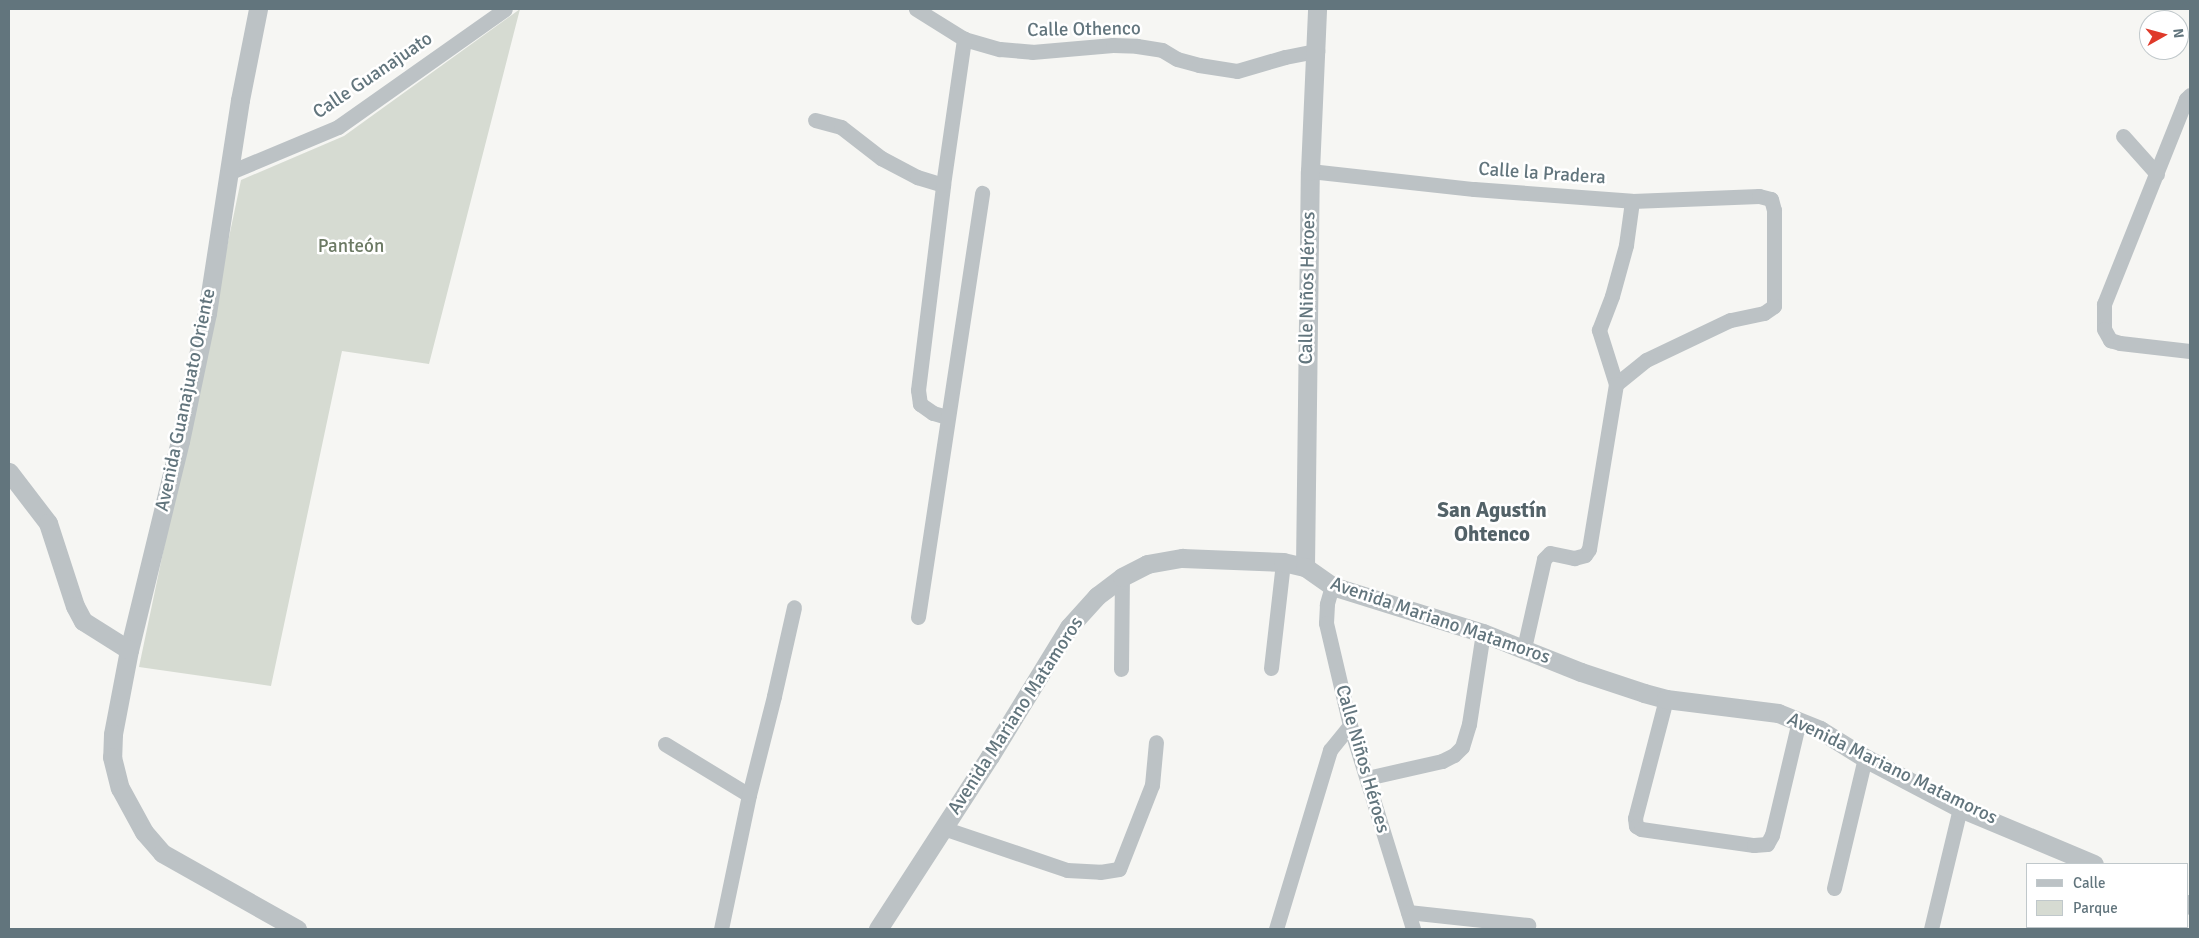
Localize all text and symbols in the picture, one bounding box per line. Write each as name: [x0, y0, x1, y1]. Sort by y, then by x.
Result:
north arrow: [2139, 10, 2189, 60]
street label: Calle Othenco: [1027, 18, 1141, 42]
text: N: [2169, 27, 2187, 39]
street label: Calle Guanajuato: [309, 28, 437, 124]
street label: Calle la Pradera: [1477, 158, 1607, 190]
street label: Calle Niños Héroes: [1295, 211, 1321, 365]
park label: Panteón: [318, 236, 384, 258]
street label: Avenida Guanajuato Oriente: [151, 286, 221, 514]
district label: San Agustín Ohtenco: [1437, 497, 1547, 547]
street label: Avenida Mariano Matamoros: [1327, 573, 1553, 669]
street label: Avenida Mariano Matamoros: [944, 613, 1088, 819]
street label: Calle Niños Héroes: [1330, 682, 1394, 836]
street label: Avenida Mariano Matamoros: [1783, 708, 2001, 830]
legend: [2026, 863, 2189, 928]
text: Calle: [2073, 874, 2106, 892]
text: Parque: [2073, 899, 2118, 917]

